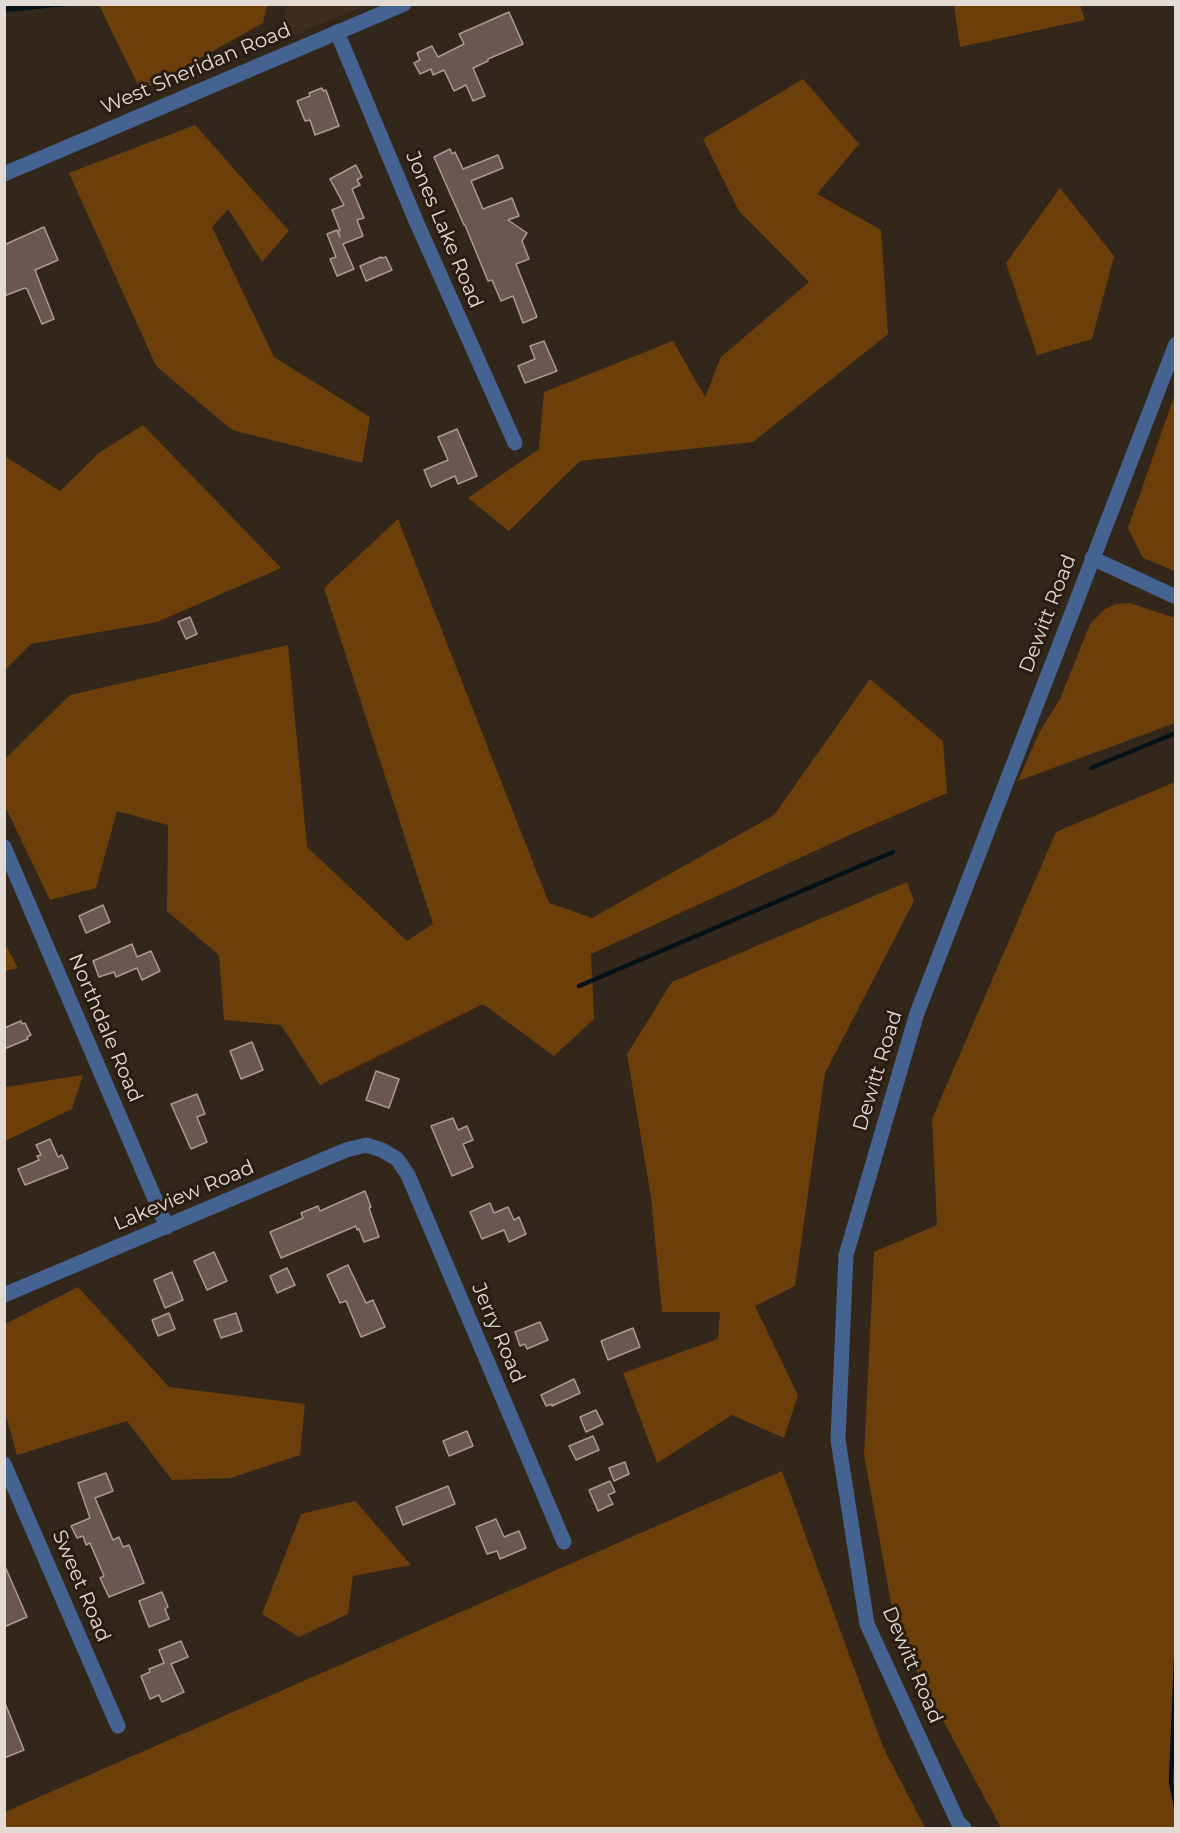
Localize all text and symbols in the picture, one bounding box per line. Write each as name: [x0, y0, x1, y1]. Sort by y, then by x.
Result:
street label: West Sheridan Road: [97, 18, 295, 120]
street label: Jones Lake Road: [400, 148, 488, 312]
street label: Dewitt Road: [1014, 551, 1082, 677]
street label: Northdale Road: [63, 950, 147, 1106]
street label: Dewitt Road: [848, 1008, 908, 1134]
street label: Lakeview Road: [110, 1156, 258, 1236]
street label: Jerry Road: [466, 1279, 530, 1387]
street label: Sweet Road: [47, 1526, 115, 1646]
street label: Dewitt Road: [877, 1603, 947, 1727]

